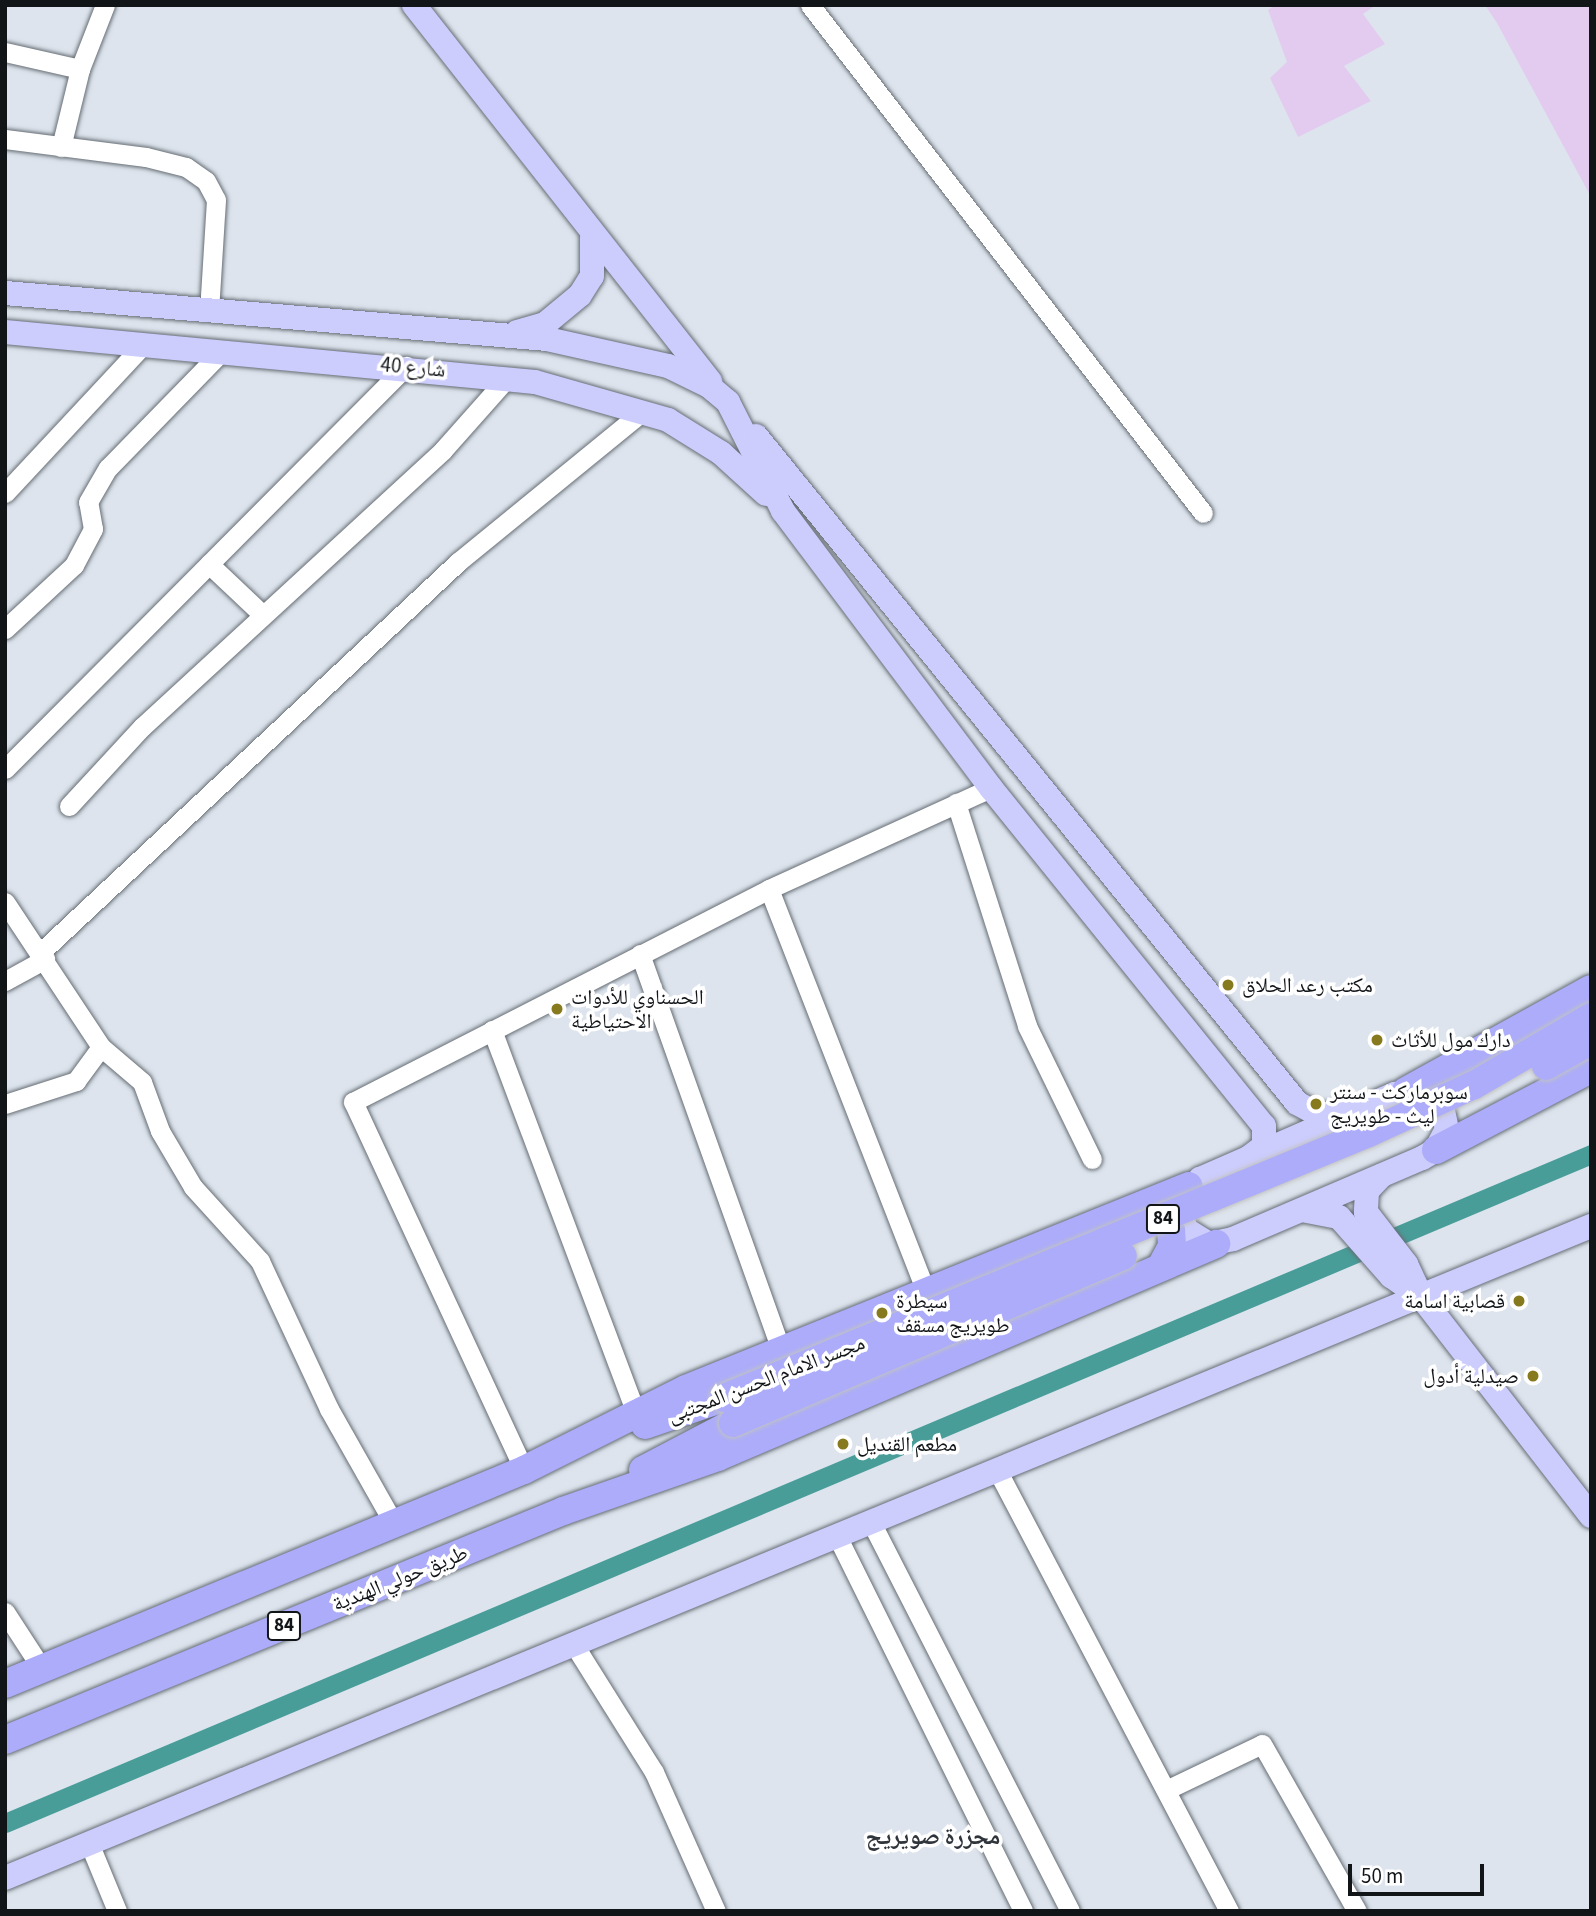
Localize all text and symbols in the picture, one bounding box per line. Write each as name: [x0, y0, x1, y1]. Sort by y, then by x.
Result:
street label: شارع 40: [380, 352, 446, 382]
place label: مكتب رعد الحلاق: [1242, 972, 1373, 998]
marker: مكتب رعد الحلاق: [1220, 977, 1236, 993]
place label: الحسناوي للأدوات الاحتياطية: [571, 984, 704, 1034]
marker: الحسناوي للأدوات الاحتياطية: [549, 1001, 565, 1017]
place label: دارك مول للأثاث: [1391, 1027, 1511, 1053]
marker: دارك مول للأثاث: [1369, 1032, 1385, 1048]
place label: سوبرماركت - سنتر ليث - طويريج: [1330, 1079, 1468, 1129]
marker: سوبرماركت - سنتر ليث - طويريج: [1308, 1096, 1324, 1112]
road number: 84: [1146, 1204, 1180, 1234]
place label: سيطرة طويريج مسقف: [896, 1288, 1010, 1338]
place label: قصابية اسامة: [1404, 1288, 1505, 1314]
marker: قصابية اسامة: [1511, 1293, 1527, 1309]
marker: سيطرة طويريج مسقف: [874, 1305, 890, 1321]
street label: مجسر الامام الحسن المجتبى: [664, 1330, 868, 1428]
place label: صيدلية أدول: [1423, 1363, 1519, 1389]
marker: صيدلية أدول: [1525, 1368, 1541, 1384]
place label: مطعم القنديل: [857, 1431, 957, 1457]
marker: مطعم القنديل: [835, 1436, 851, 1452]
street label: طريق حولي الهندية: [329, 1539, 471, 1617]
road number: 84: [266, 1610, 302, 1642]
district label: مجزرة صويريج: [866, 1823, 1000, 1851]
scale bar: [1351, 1850, 1488, 1894]
text: 50 m: [1361, 1861, 1403, 1891]

